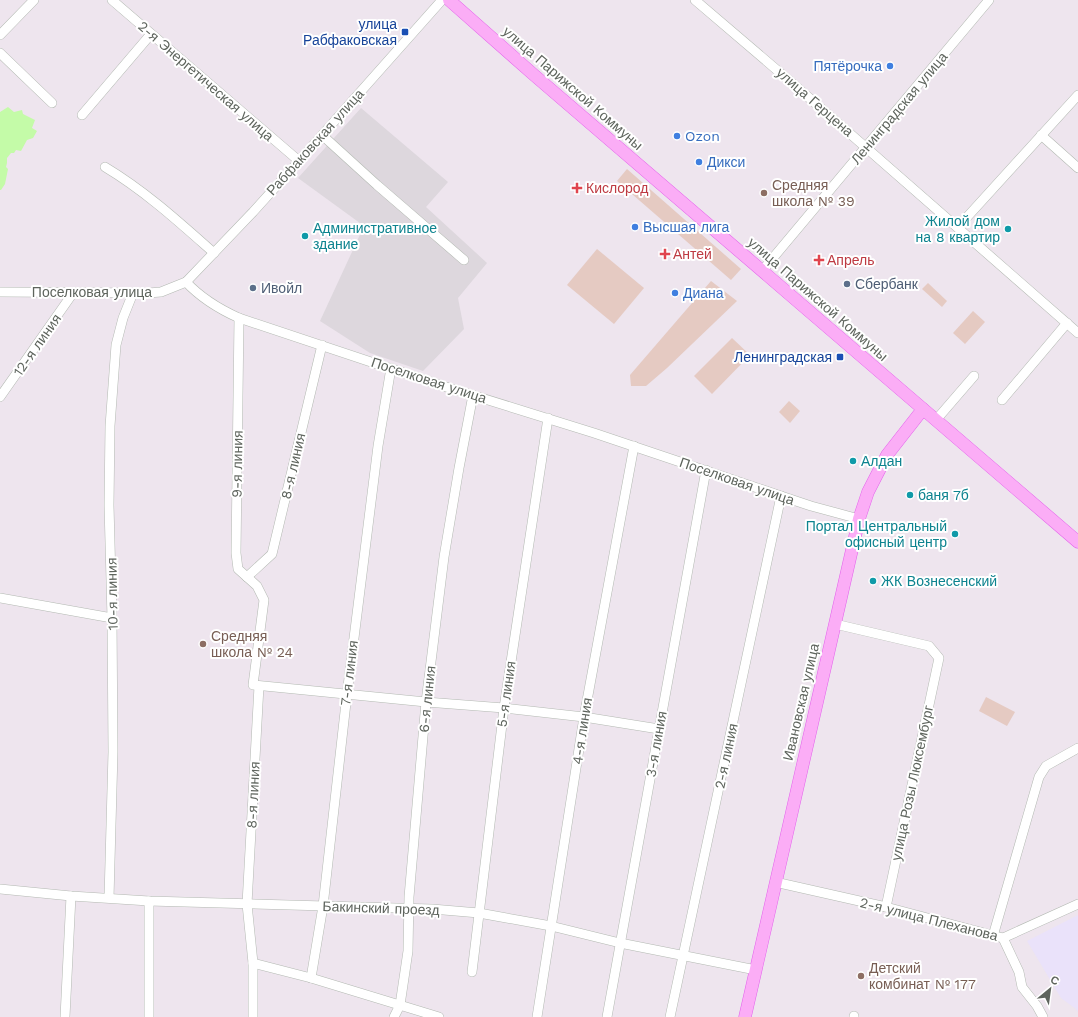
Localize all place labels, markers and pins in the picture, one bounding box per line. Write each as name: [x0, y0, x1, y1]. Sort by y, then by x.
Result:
place label: улица Рабфаковская: [303, 16, 397, 48]
marker: улица Рабфаковская: [400, 27, 410, 37]
place label: Пятёрочка: [813, 58, 882, 74]
marker: Пятёрочка: [885, 61, 895, 71]
place label: Ozon: [685, 128, 720, 144]
marker: Ozon: [672, 131, 682, 141]
place label: Дикси: [707, 154, 745, 170]
marker: Дикси: [694, 157, 704, 167]
place label: Средняя школа № 39: [772, 177, 855, 209]
place label: Кислород: [586, 180, 649, 196]
marker: Кислород: [571, 182, 583, 194]
marker: Средняя школа № 39: [759, 188, 769, 198]
place label: Жилой дом на 8 квартир: [916, 213, 1000, 245]
place label: Высшая лига: [643, 219, 730, 235]
place label: Административное здание: [313, 220, 437, 252]
marker: Высшая лига: [630, 222, 640, 232]
marker: Жилой дом на 8 квартир: [1003, 224, 1013, 234]
marker: Административное здание: [300, 231, 310, 241]
place label: Антей: [673, 246, 712, 262]
marker: Антей: [660, 249, 670, 259]
place label: Апрель: [827, 252, 875, 268]
marker: Апрель: [814, 255, 824, 265]
place label: Сбербанк: [855, 276, 919, 292]
marker: Сбербанк: [842, 279, 852, 289]
place label: Ивойл: [261, 280, 302, 296]
marker: Ивойл: [248, 283, 258, 293]
place label: Диана: [683, 285, 724, 301]
marker: Диана: [670, 288, 680, 298]
place label: Ленинградская: [734, 349, 832, 365]
marker: Ленинградская: [835, 352, 845, 362]
place label: Алдан: [861, 453, 902, 469]
marker: Алдан: [848, 456, 858, 466]
place label: баня 7б: [918, 487, 969, 503]
marker: баня 7б: [905, 490, 915, 500]
place label: Портал Центральный офисный центр: [806, 518, 947, 550]
marker: Портал Центральный офисный центр: [950, 529, 960, 539]
place label: ЖК Вознесенский: [881, 573, 997, 589]
marker: ЖК Вознесенский: [868, 576, 878, 586]
place label: Средняя школа № 24: [211, 628, 293, 660]
marker: Средняя школа № 24: [198, 639, 208, 649]
place label: Детский комбинат № 177: [869, 960, 976, 992]
marker: Детский комбинат № 177: [856, 971, 866, 981]

